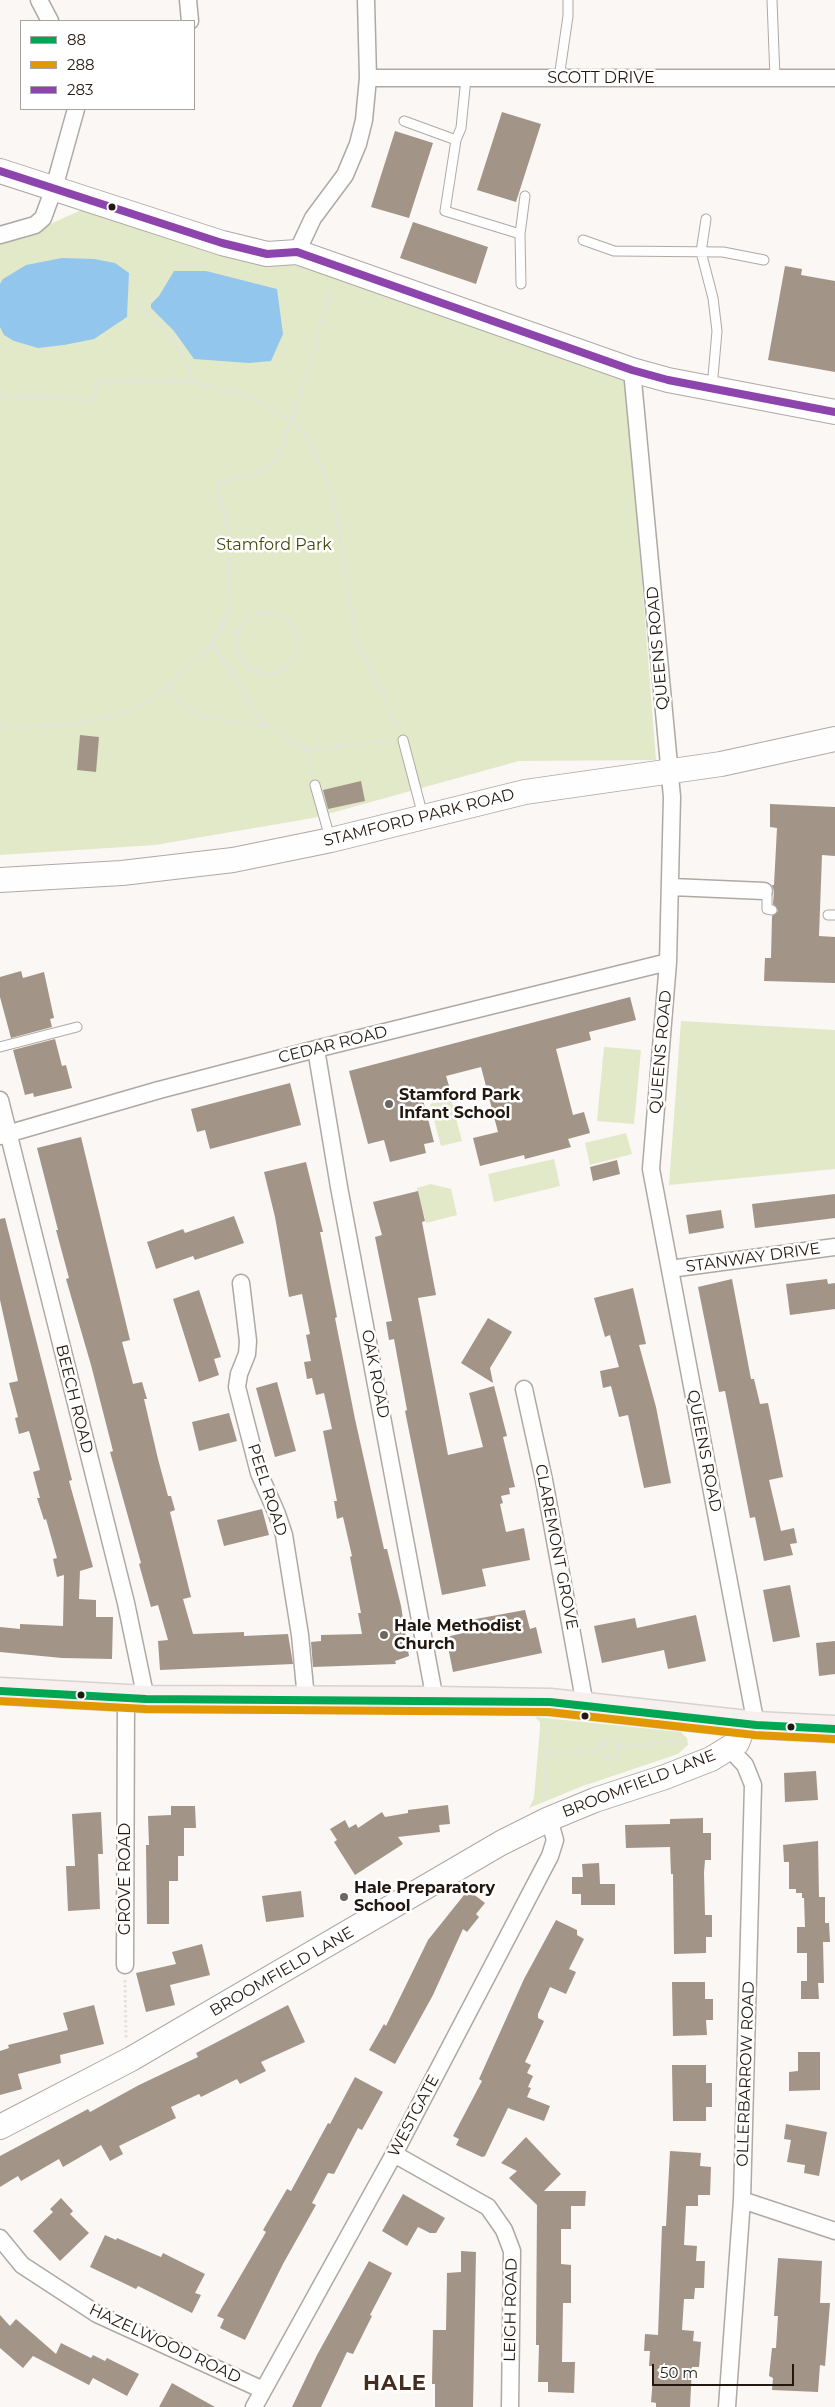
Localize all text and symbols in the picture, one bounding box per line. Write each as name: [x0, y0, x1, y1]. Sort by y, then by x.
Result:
legend: [20, 20, 195, 110]
text: 88: [67, 30, 86, 49]
text: 288: [67, 55, 95, 74]
street label: SCOTT DRIVE: [547, 68, 655, 88]
text: 283: [67, 80, 94, 99]
unlabelled marker: [107, 202, 117, 212]
park label: Stamford Park: [216, 535, 332, 555]
street label: QUEENS ROAD: [643, 585, 673, 711]
street label: STAMFORD PARK ROAD: [321, 785, 517, 851]
street label: QUEENS ROAD: [646, 989, 676, 1115]
street label: CEDAR ROAD: [276, 1022, 390, 1068]
place label: Stamford Park Infant School: [399, 1085, 520, 1123]
marker: Stamford Park Infant School: [383, 1098, 395, 1110]
street label: STANWAY DRIVE: [684, 1239, 822, 1277]
street label: OAK ROAD: [357, 1328, 393, 1420]
street label: BEECH ROAD: [51, 1343, 97, 1455]
street label: QUEENS ROAD: [683, 1388, 725, 1514]
street label: PEEL ROAD: [243, 1441, 291, 1539]
street label: CLAREMONT GROVE: [531, 1463, 581, 1631]
place label: Hale Methodist Church: [394, 1616, 522, 1654]
marker: Hale Methodist Church: [378, 1629, 390, 1641]
unlabelled marker: [76, 1690, 86, 1700]
unlabelled marker: [580, 1711, 590, 1721]
unlabelled marker: [786, 1722, 796, 1732]
street label: BROOMFIELD LANE: [560, 1746, 718, 1822]
street label: GROVE ROAD: [115, 1823, 135, 1935]
place label: Hale Preparatory School: [354, 1878, 495, 1916]
marker: Hale Preparatory School: [338, 1891, 350, 1903]
street label: BROOMFIELD LANE: [207, 1923, 357, 2021]
street label: OLLERBARROW ROAD: [733, 1981, 759, 2167]
street label: WESTGATE: [384, 2072, 444, 2160]
street label: LEIGH ROAD: [500, 2258, 522, 2362]
street label: HAZELWOOD ROAD: [86, 2300, 244, 2388]
scale bar: [655, 2354, 798, 2386]
text: 50 m: [660, 2363, 698, 2382]
district label: HALE: [363, 2371, 427, 2397]

